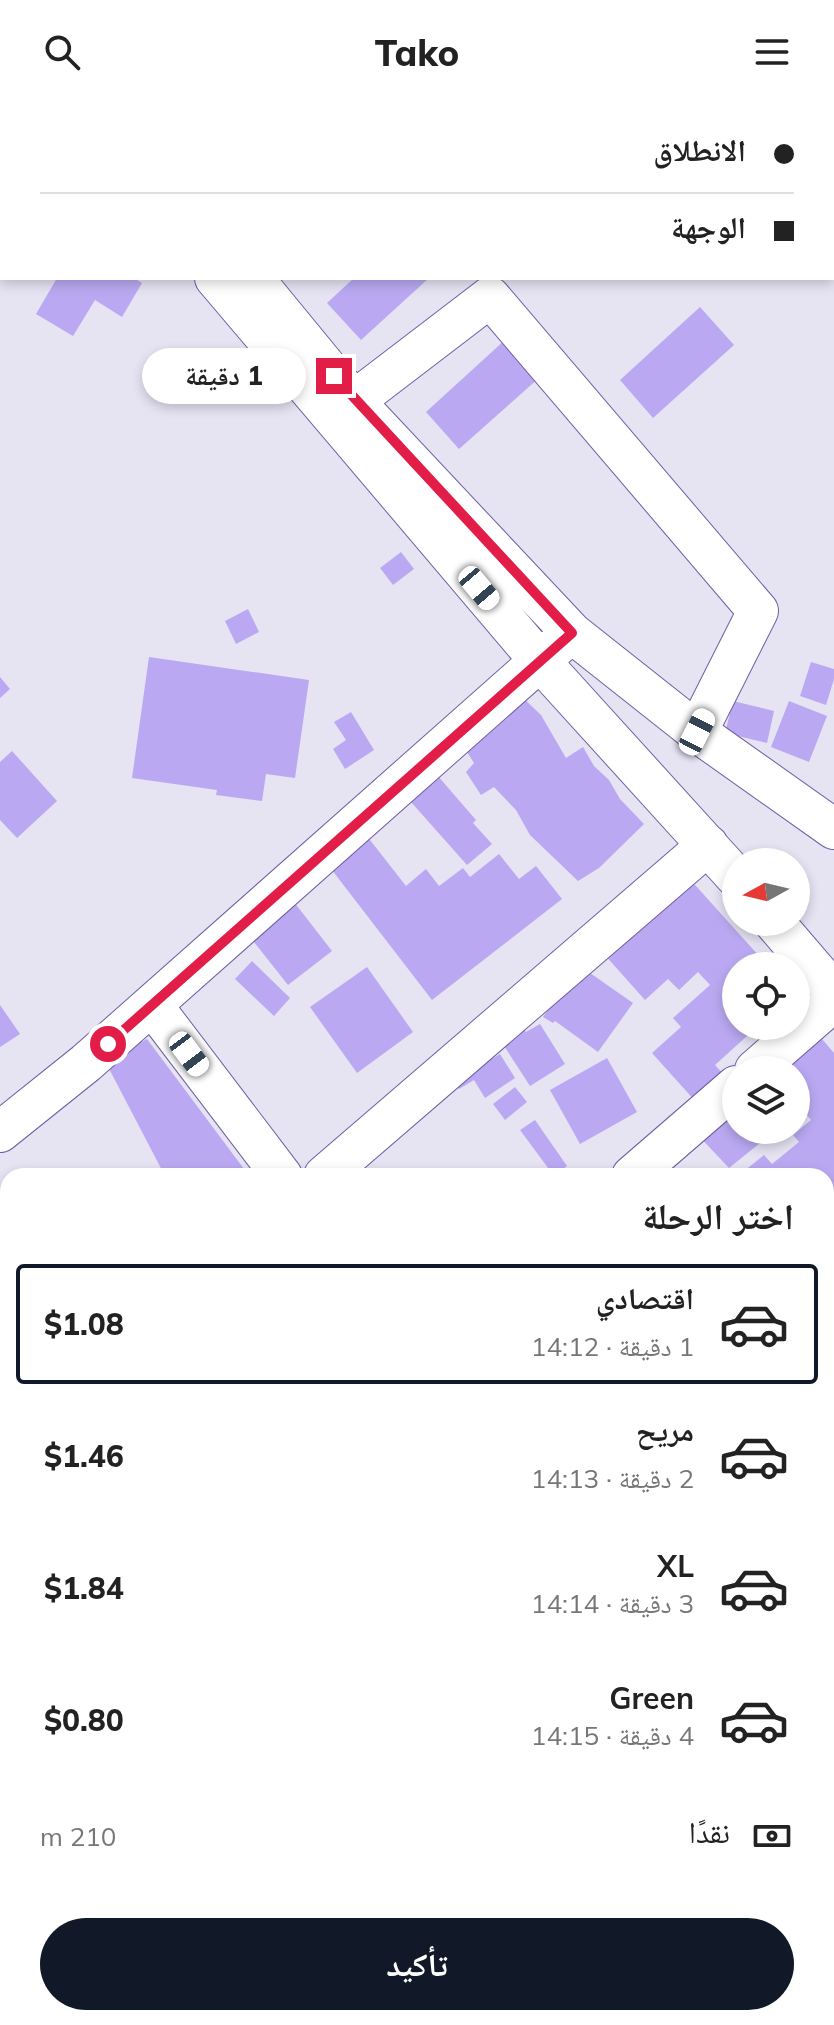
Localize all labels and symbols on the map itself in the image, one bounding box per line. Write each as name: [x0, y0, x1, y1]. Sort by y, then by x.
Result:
callout: 1 دقيقة: [142, 348, 306, 404]
route end: [316, 358, 352, 394]
car: [454, 562, 504, 614]
car: [675, 705, 719, 759]
north arrow: [722, 848, 810, 936]
route start: [90, 1026, 126, 1062]
car: [165, 1028, 213, 1080]

